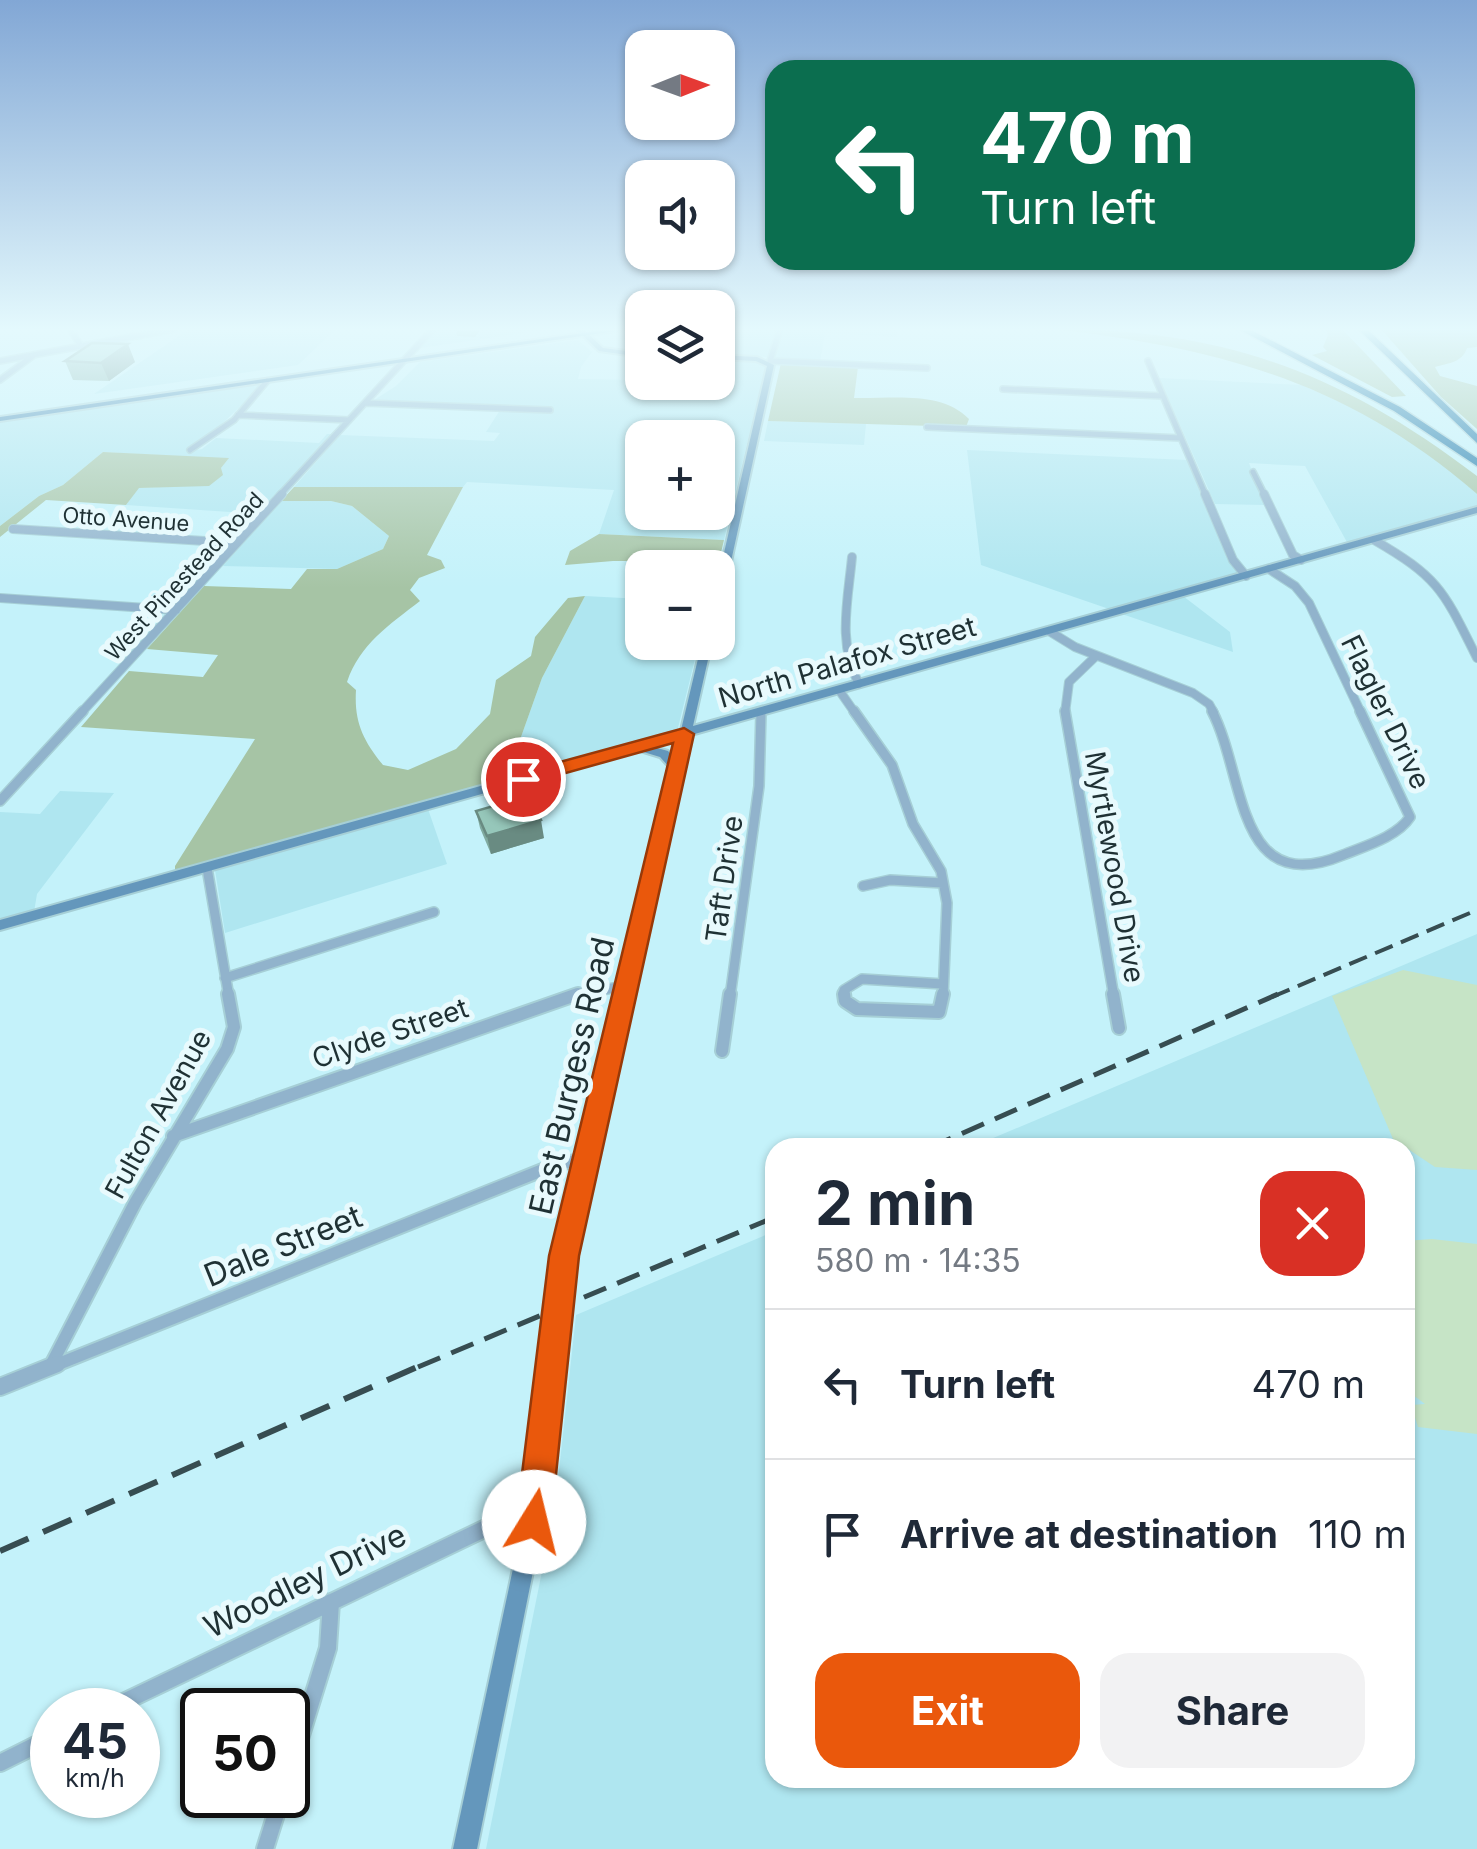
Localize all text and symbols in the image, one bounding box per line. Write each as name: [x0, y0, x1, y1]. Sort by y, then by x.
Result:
north arrow: [625, 30, 735, 140]
map controls: [625, 30, 735, 660]
text: 470 m: [980, 95, 1195, 180]
icon: left: [815, 100, 945, 230]
button: sound: [625, 160, 735, 270]
text: Turn left: [980, 180, 1156, 235]
button: layers: [625, 290, 735, 400]
button: +: [625, 420, 735, 530]
street label: West Pinestead Road: [99, 487, 269, 665]
street label: Otto Avenue: [62, 502, 190, 536]
button: −: [625, 550, 735, 660]
street label: North Palafox Street: [714, 609, 980, 715]
street label: Flagler Drive: [1334, 629, 1438, 795]
pin: [481, 737, 566, 822]
street label: Myrtlewood Drive: [1078, 749, 1152, 985]
icon: arrive: [496, 752, 551, 807]
street label: Taft Drive: [698, 813, 750, 945]
street label: East Burgess Road: [521, 934, 622, 1218]
street label: Clyde Street: [307, 990, 473, 1076]
street label: Fulton Avenue: [98, 1024, 218, 1204]
text: 2 min: [815, 1167, 975, 1239]
button: close: [1260, 1171, 1365, 1276]
street label: Dale Street: [198, 1196, 367, 1295]
text: 580 m · 14:35: [815, 1241, 1021, 1280]
icon: left: [815, 1357, 870, 1412]
text: Turn left: [900, 1361, 1055, 1407]
text: 470 m: [1252, 1361, 1365, 1407]
position arrow: [482, 1470, 586, 1574]
icon: arrive: [815, 1507, 870, 1562]
text: Arrive at destination: [900, 1511, 1278, 1557]
text: 110 m: [1308, 1511, 1407, 1557]
street label: Woodley Drive: [197, 1515, 412, 1646]
button: Exit: [815, 1653, 1080, 1768]
button: Share: [1100, 1653, 1365, 1768]
speed limit sign: 50: [180, 1688, 310, 1818]
text: 45: [62, 1711, 128, 1771]
text: km/h: [65, 1763, 125, 1793]

